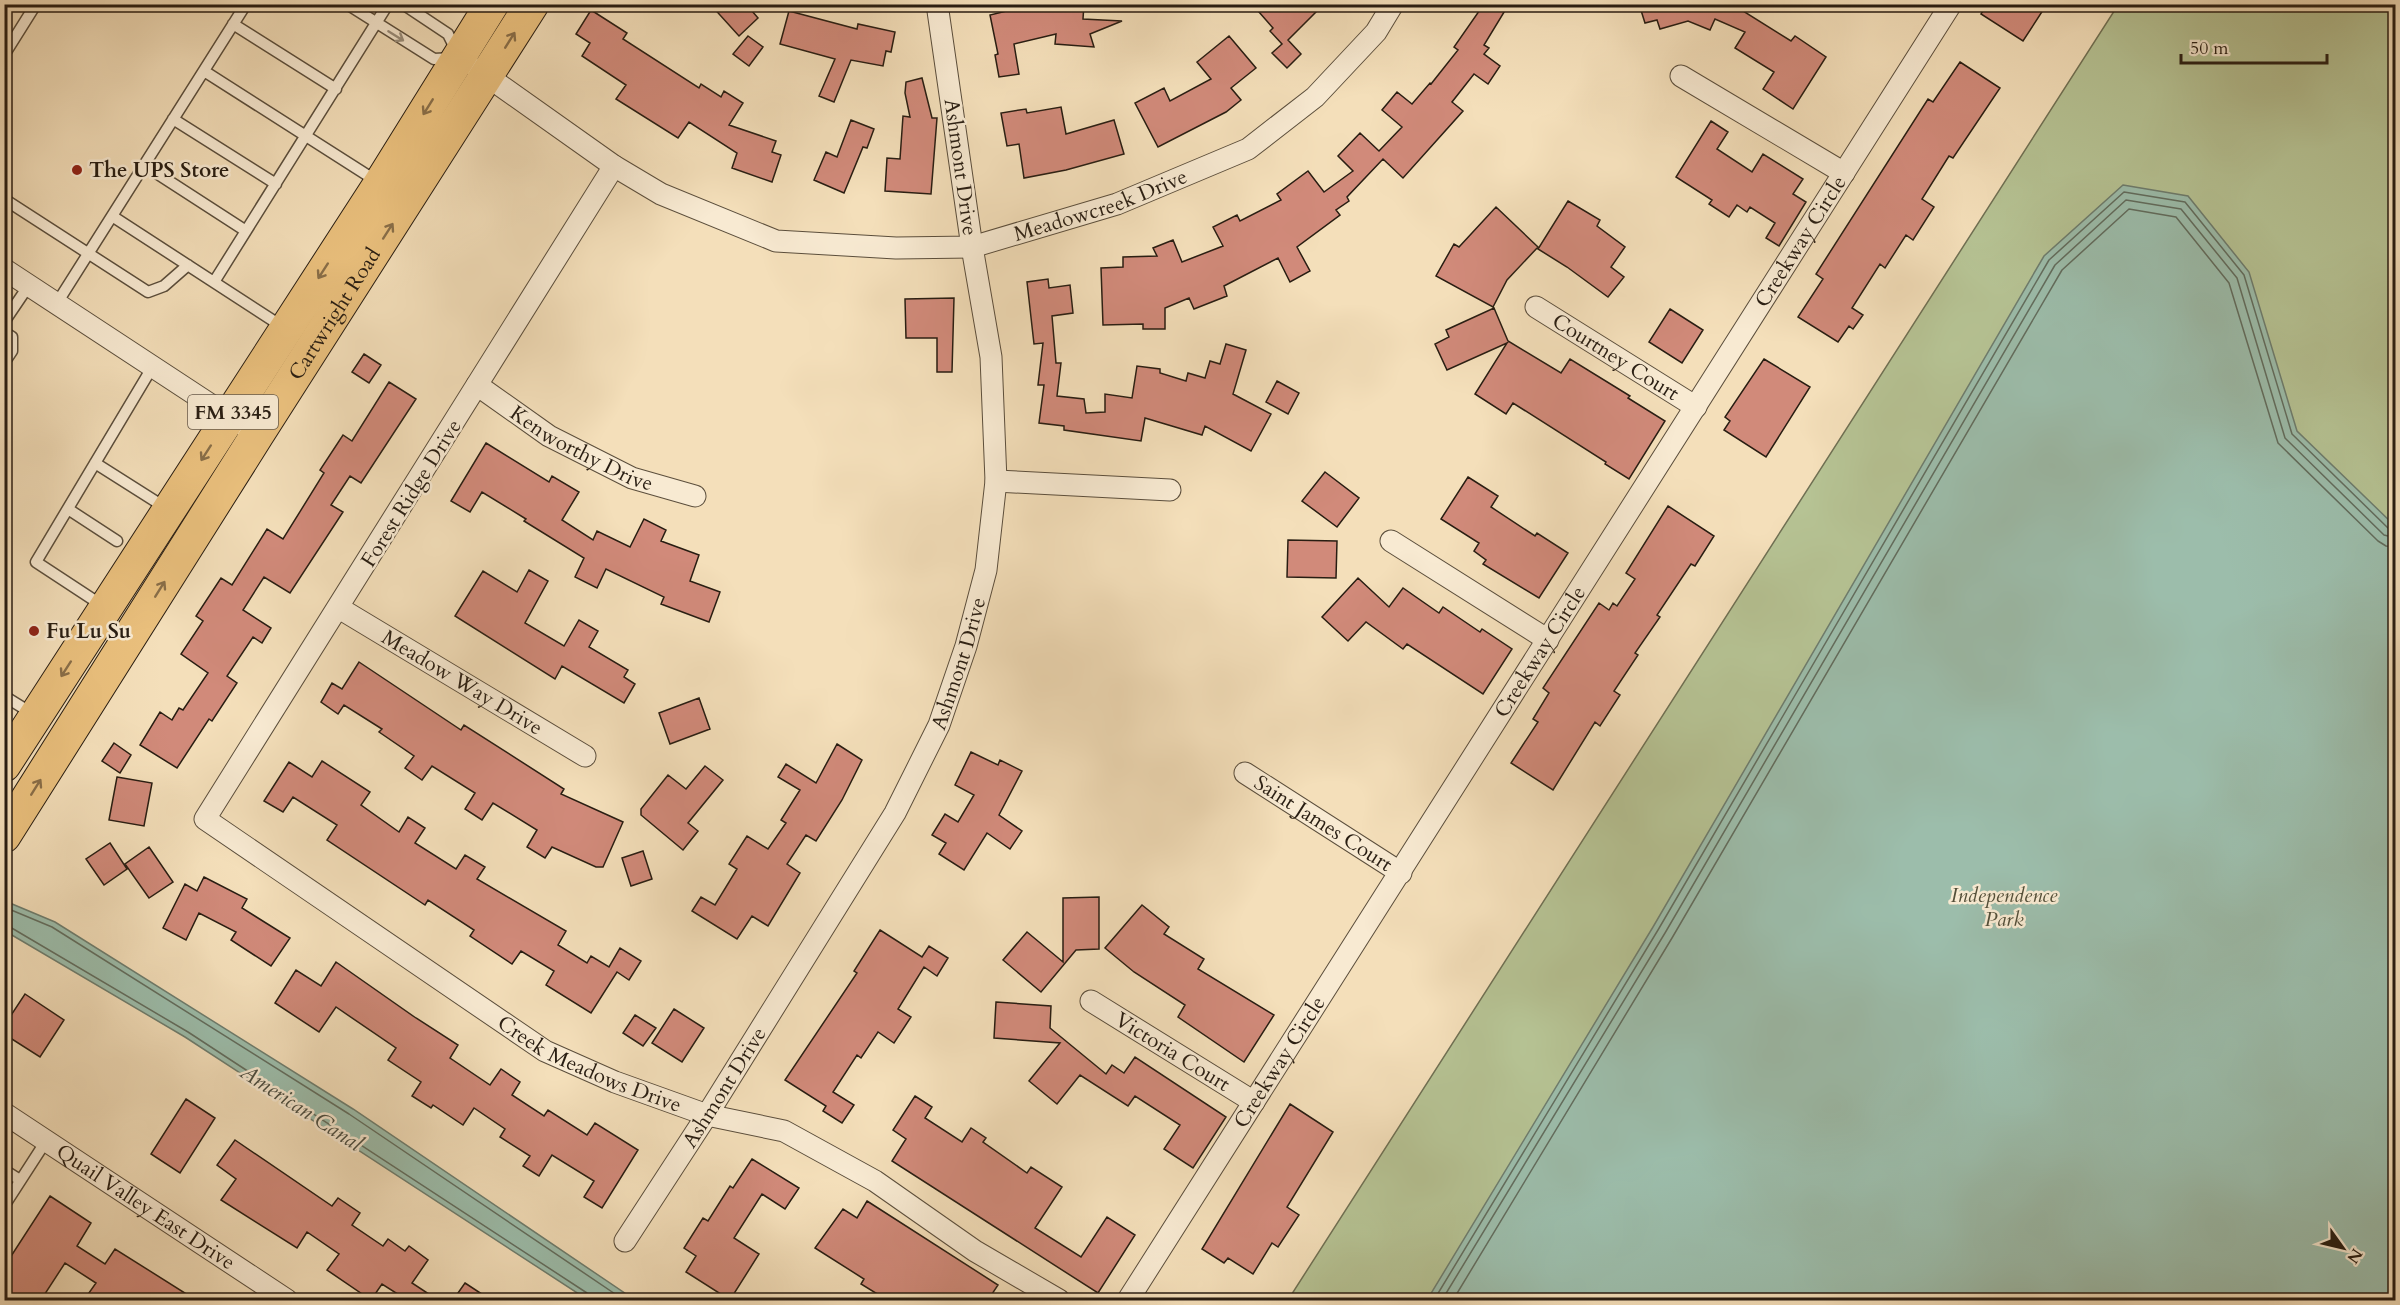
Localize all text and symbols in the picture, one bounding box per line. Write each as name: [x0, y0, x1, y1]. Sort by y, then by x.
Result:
scale bar: [2181, 27, 2326, 65]
one-way arrow: [387, 30, 404, 42]
one-way arrow: [505, 32, 517, 49]
text: 50 m: [2190, 36, 2229, 61]
street label: Ashmont Drive: [937, 97, 984, 237]
one-way arrow: [422, 98, 434, 115]
place label: The UPS Store: [89, 156, 229, 185]
street label: Meadowcreek Drive: [1010, 162, 1192, 249]
marker: The UPS Store: [70, 163, 84, 177]
street label: Creekway Circle: [1748, 170, 1853, 313]
one-way arrow: [382, 223, 394, 240]
street label: Cartwright Road: [282, 242, 388, 386]
one-way arrow: [317, 262, 329, 279]
street label: Courtney Court: [1546, 307, 1685, 408]
road number: FM 3345: [188, 395, 278, 429]
street label: Kenworthy Drive: [504, 399, 656, 498]
street label: Forest Ridge Drive: [354, 414, 469, 573]
one-way arrow: [200, 444, 212, 461]
one-way arrow: [153, 580, 166, 597]
street label: Creekway Circle: [1487, 580, 1593, 723]
street label: Ashmont Drive: [924, 594, 993, 734]
place label: Fu Lu Su: [46, 617, 131, 646]
street label: Meadow Way Drive: [376, 623, 548, 742]
marker: Fu Lu Su: [27, 624, 41, 638]
one-way arrow: [60, 661, 72, 677]
street label: Saint James Court: [1248, 768, 1398, 879]
one-way arrow: [29, 778, 42, 795]
park label: Independence Park: [1951, 881, 2058, 934]
street label: Creekway Circle: [1227, 991, 1332, 1134]
street label: Victoria Court: [1109, 1005, 1236, 1099]
street label: Creek Meadows Drive: [491, 1009, 685, 1120]
street label: Ashmont Drive: [676, 1021, 773, 1153]
water label: American Canal: [234, 1056, 369, 1159]
street label: Quail Valley East Drive: [50, 1137, 241, 1277]
north arrow: [2313, 1218, 2373, 1278]
text: N: [2342, 1244, 2368, 1268]

